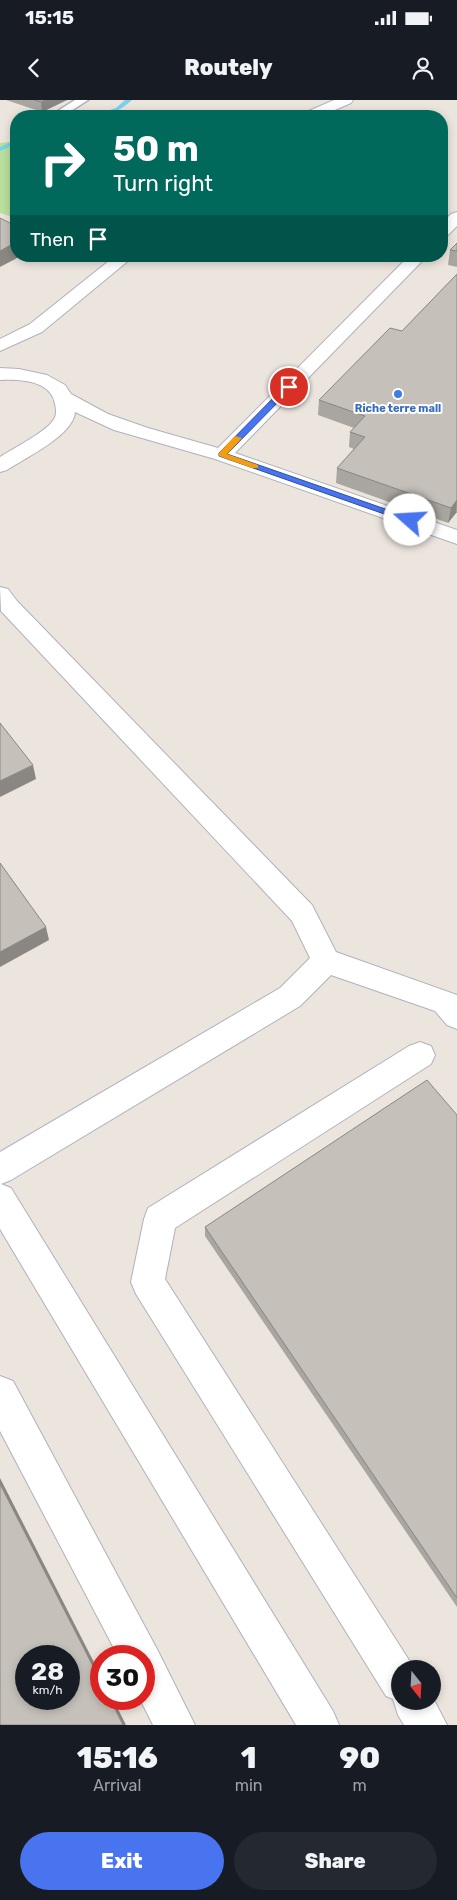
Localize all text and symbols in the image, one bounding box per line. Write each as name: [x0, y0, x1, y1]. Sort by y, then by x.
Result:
text: 15:15: [25, 6, 74, 29]
icon: back: [20, 54, 48, 82]
text: Routely: [184, 54, 273, 81]
icon: person: [409, 54, 437, 82]
text: 50 m: [113, 128, 199, 170]
icon: right: [30, 130, 95, 195]
text: Turn right: [113, 170, 213, 197]
icon: arrive: [84, 225, 112, 253]
text: Then: [30, 228, 74, 251]
pin: [268, 366, 310, 408]
icon: arrive: [275, 373, 303, 401]
marker: Riche terre mall: [392, 388, 404, 400]
place label: Riche terre mall: [355, 402, 441, 415]
position arrow: [383, 493, 435, 545]
speed limit sign: 30: [90, 1645, 155, 1710]
text: 28: [31, 1657, 64, 1686]
north arrow: [391, 1660, 441, 1710]
map controls: [391, 1660, 441, 1710]
text: km/h: [33, 1683, 62, 1697]
text: 15:16: [77, 1740, 158, 1776]
text: 1: [241, 1740, 256, 1776]
text: 90: [339, 1740, 380, 1776]
text: Arrival: [93, 1776, 141, 1795]
text: min: [235, 1776, 262, 1795]
text: m: [353, 1776, 367, 1795]
button: Exit: [20, 1832, 224, 1890]
button: Share: [234, 1832, 437, 1890]

